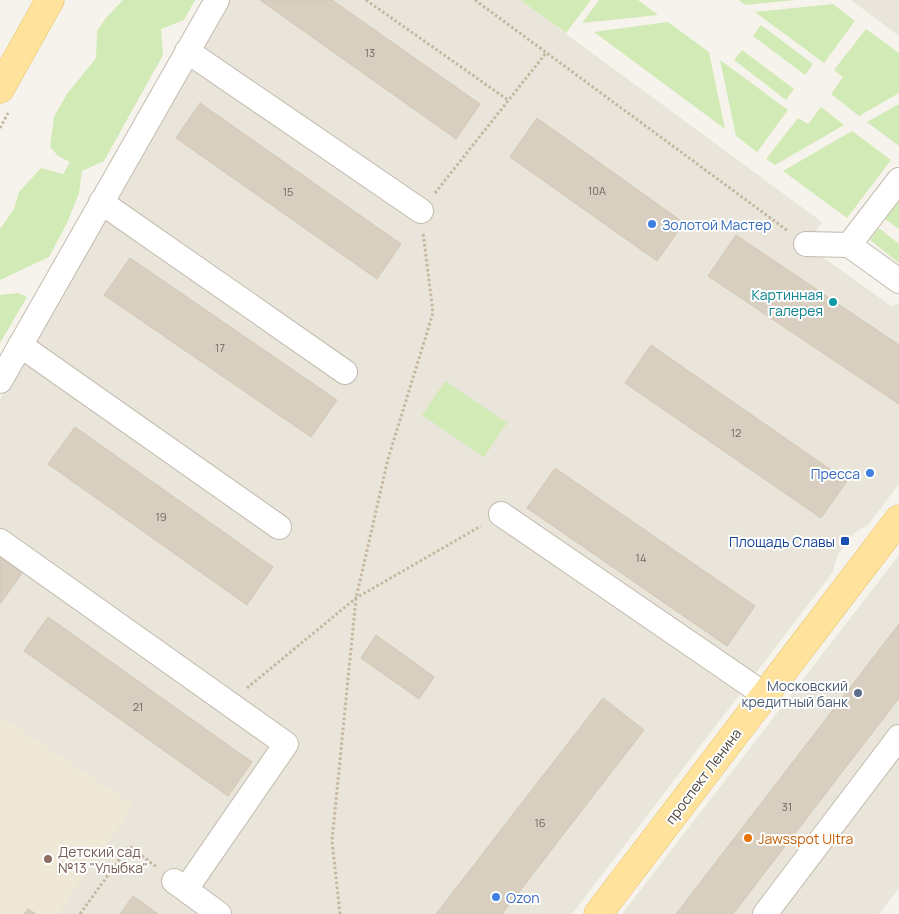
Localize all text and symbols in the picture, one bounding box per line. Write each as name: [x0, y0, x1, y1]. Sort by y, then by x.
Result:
house number: 13: [365, 45, 375, 60]
house number: 10А: [588, 183, 606, 198]
house number: 15: [283, 184, 293, 199]
place label: Золотой Мастер: [662, 215, 771, 234]
marker: Золотой Мастер: [646, 218, 658, 230]
place label: Картинная галерея: [752, 285, 823, 320]
marker: Картинная галерея: [827, 296, 839, 308]
house number: 17: [215, 340, 225, 355]
house number: 12: [731, 425, 741, 440]
place label: Пресса: [811, 464, 860, 483]
marker: Пресса: [864, 467, 876, 479]
house number: 19: [155, 509, 167, 524]
place label: Площадь Славы: [729, 532, 835, 551]
marker: Площадь Славы: [839, 535, 851, 547]
house number: 14: [636, 550, 646, 565]
place label: Московский кредитный банк: [742, 676, 849, 711]
marker: Московский кредитный банк: [852, 687, 864, 699]
house number: 21: [133, 699, 143, 714]
street label: проспект Ленина: [661, 724, 745, 828]
house number: 31: [782, 799, 792, 814]
house number: 16: [534, 815, 546, 830]
place label: Jawsspot Ultra: [758, 829, 853, 848]
marker: Jawsspot Ultra: [742, 832, 754, 844]
place label: Детский сад №13 "Улыбка": [58, 842, 148, 877]
marker: Детский сад №13 "Улыбка": [42, 853, 54, 865]
place label: Ozon: [506, 888, 540, 907]
marker: Ozon: [490, 891, 502, 903]

